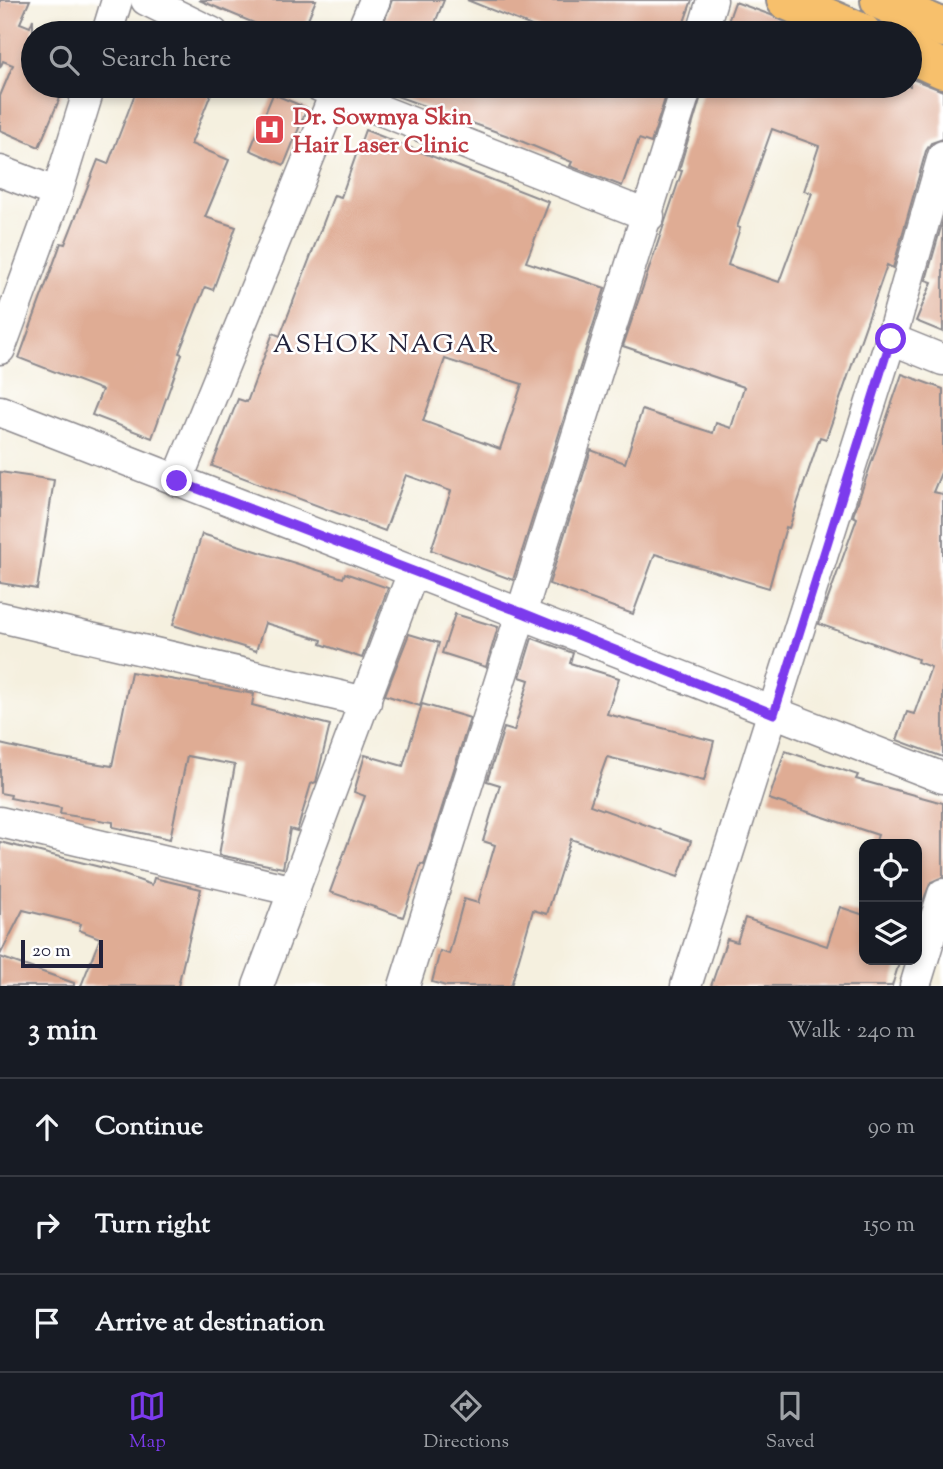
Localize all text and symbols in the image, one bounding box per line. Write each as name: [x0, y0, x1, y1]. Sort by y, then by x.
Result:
search box: [21, 21, 922, 98]
icon: search: [45, 41, 83, 79]
text: Search here: [101, 41, 231, 78]
place label: Dr. Sowmya Skin Hair Laser Clinic: [293, 101, 473, 163]
hospital icon: Dr. Sowmya Skin Hair Laser Clinic: [253, 113, 287, 147]
route start: [875, 323, 906, 354]
district label: ASHOK NAGAR: [273, 327, 499, 364]
route end: [161, 465, 192, 496]
map controls: [859, 839, 922, 965]
button: locate: [859, 839, 922, 902]
button: layers: [859, 902, 922, 965]
scale bar: [21, 937, 103, 969]
text: 20 m: [32, 938, 71, 965]
text: 3 min: [28, 1010, 98, 1053]
text: Walk · 240 m: [787, 1015, 915, 1048]
icon: ahead: [28, 1108, 66, 1146]
text: Continue: [95, 1109, 203, 1146]
text: 90 m: [868, 1111, 915, 1144]
icon: right: [28, 1206, 66, 1244]
text: Turn right: [95, 1207, 210, 1244]
text: 150 m: [863, 1209, 915, 1242]
icon: arrive: [28, 1304, 66, 1342]
text: Arrive at destination: [95, 1305, 325, 1342]
tab: Map: [128, 1387, 166, 1456]
tab: Directions: [423, 1387, 509, 1456]
tab: Saved: [766, 1387, 815, 1456]

